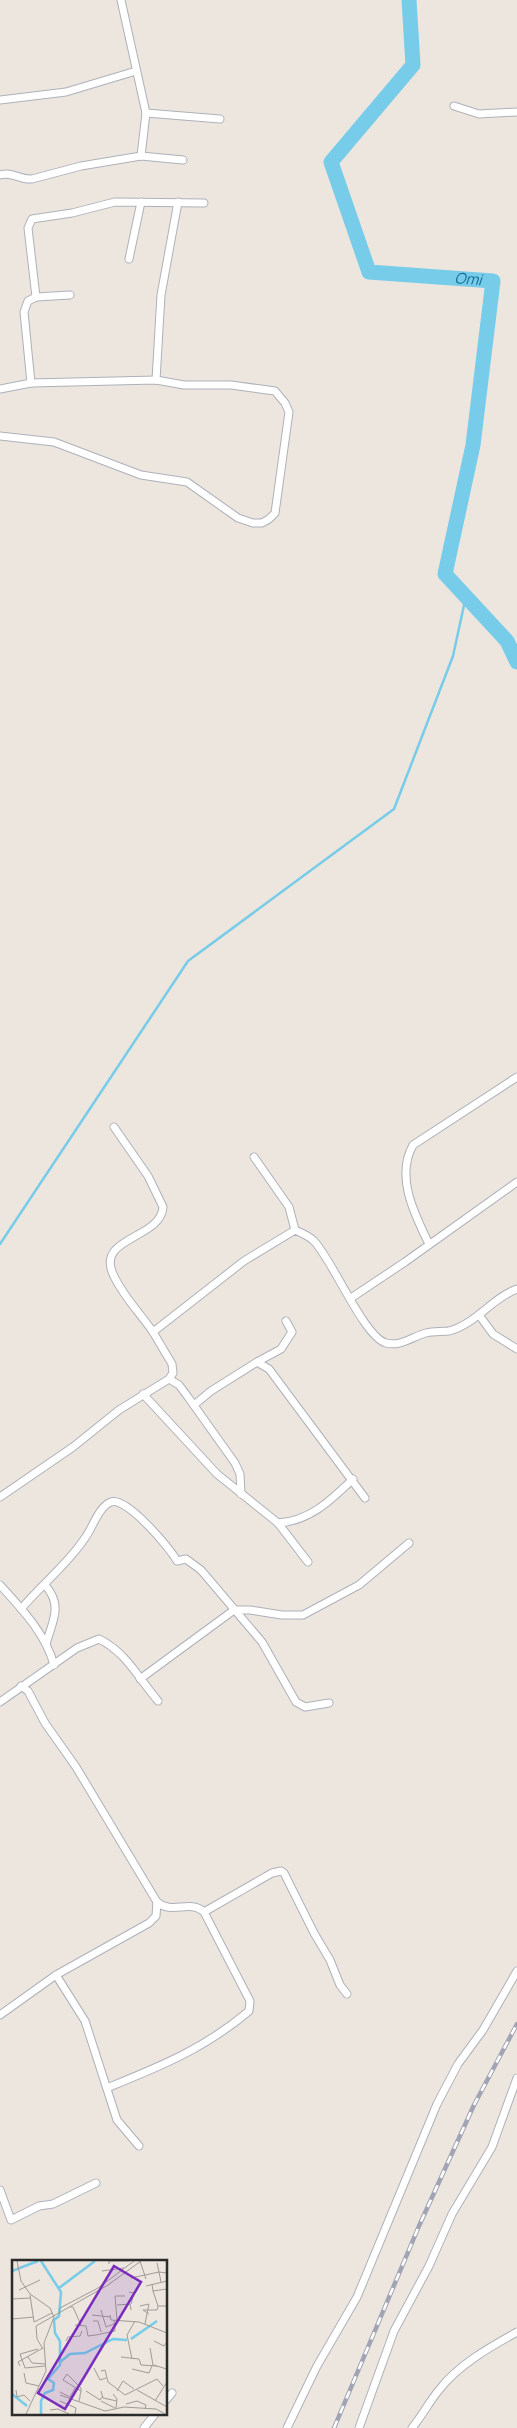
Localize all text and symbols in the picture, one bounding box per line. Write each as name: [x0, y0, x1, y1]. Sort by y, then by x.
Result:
water label: Omi: [454, 267, 485, 290]
inset map: [12, 2260, 168, 2416]

